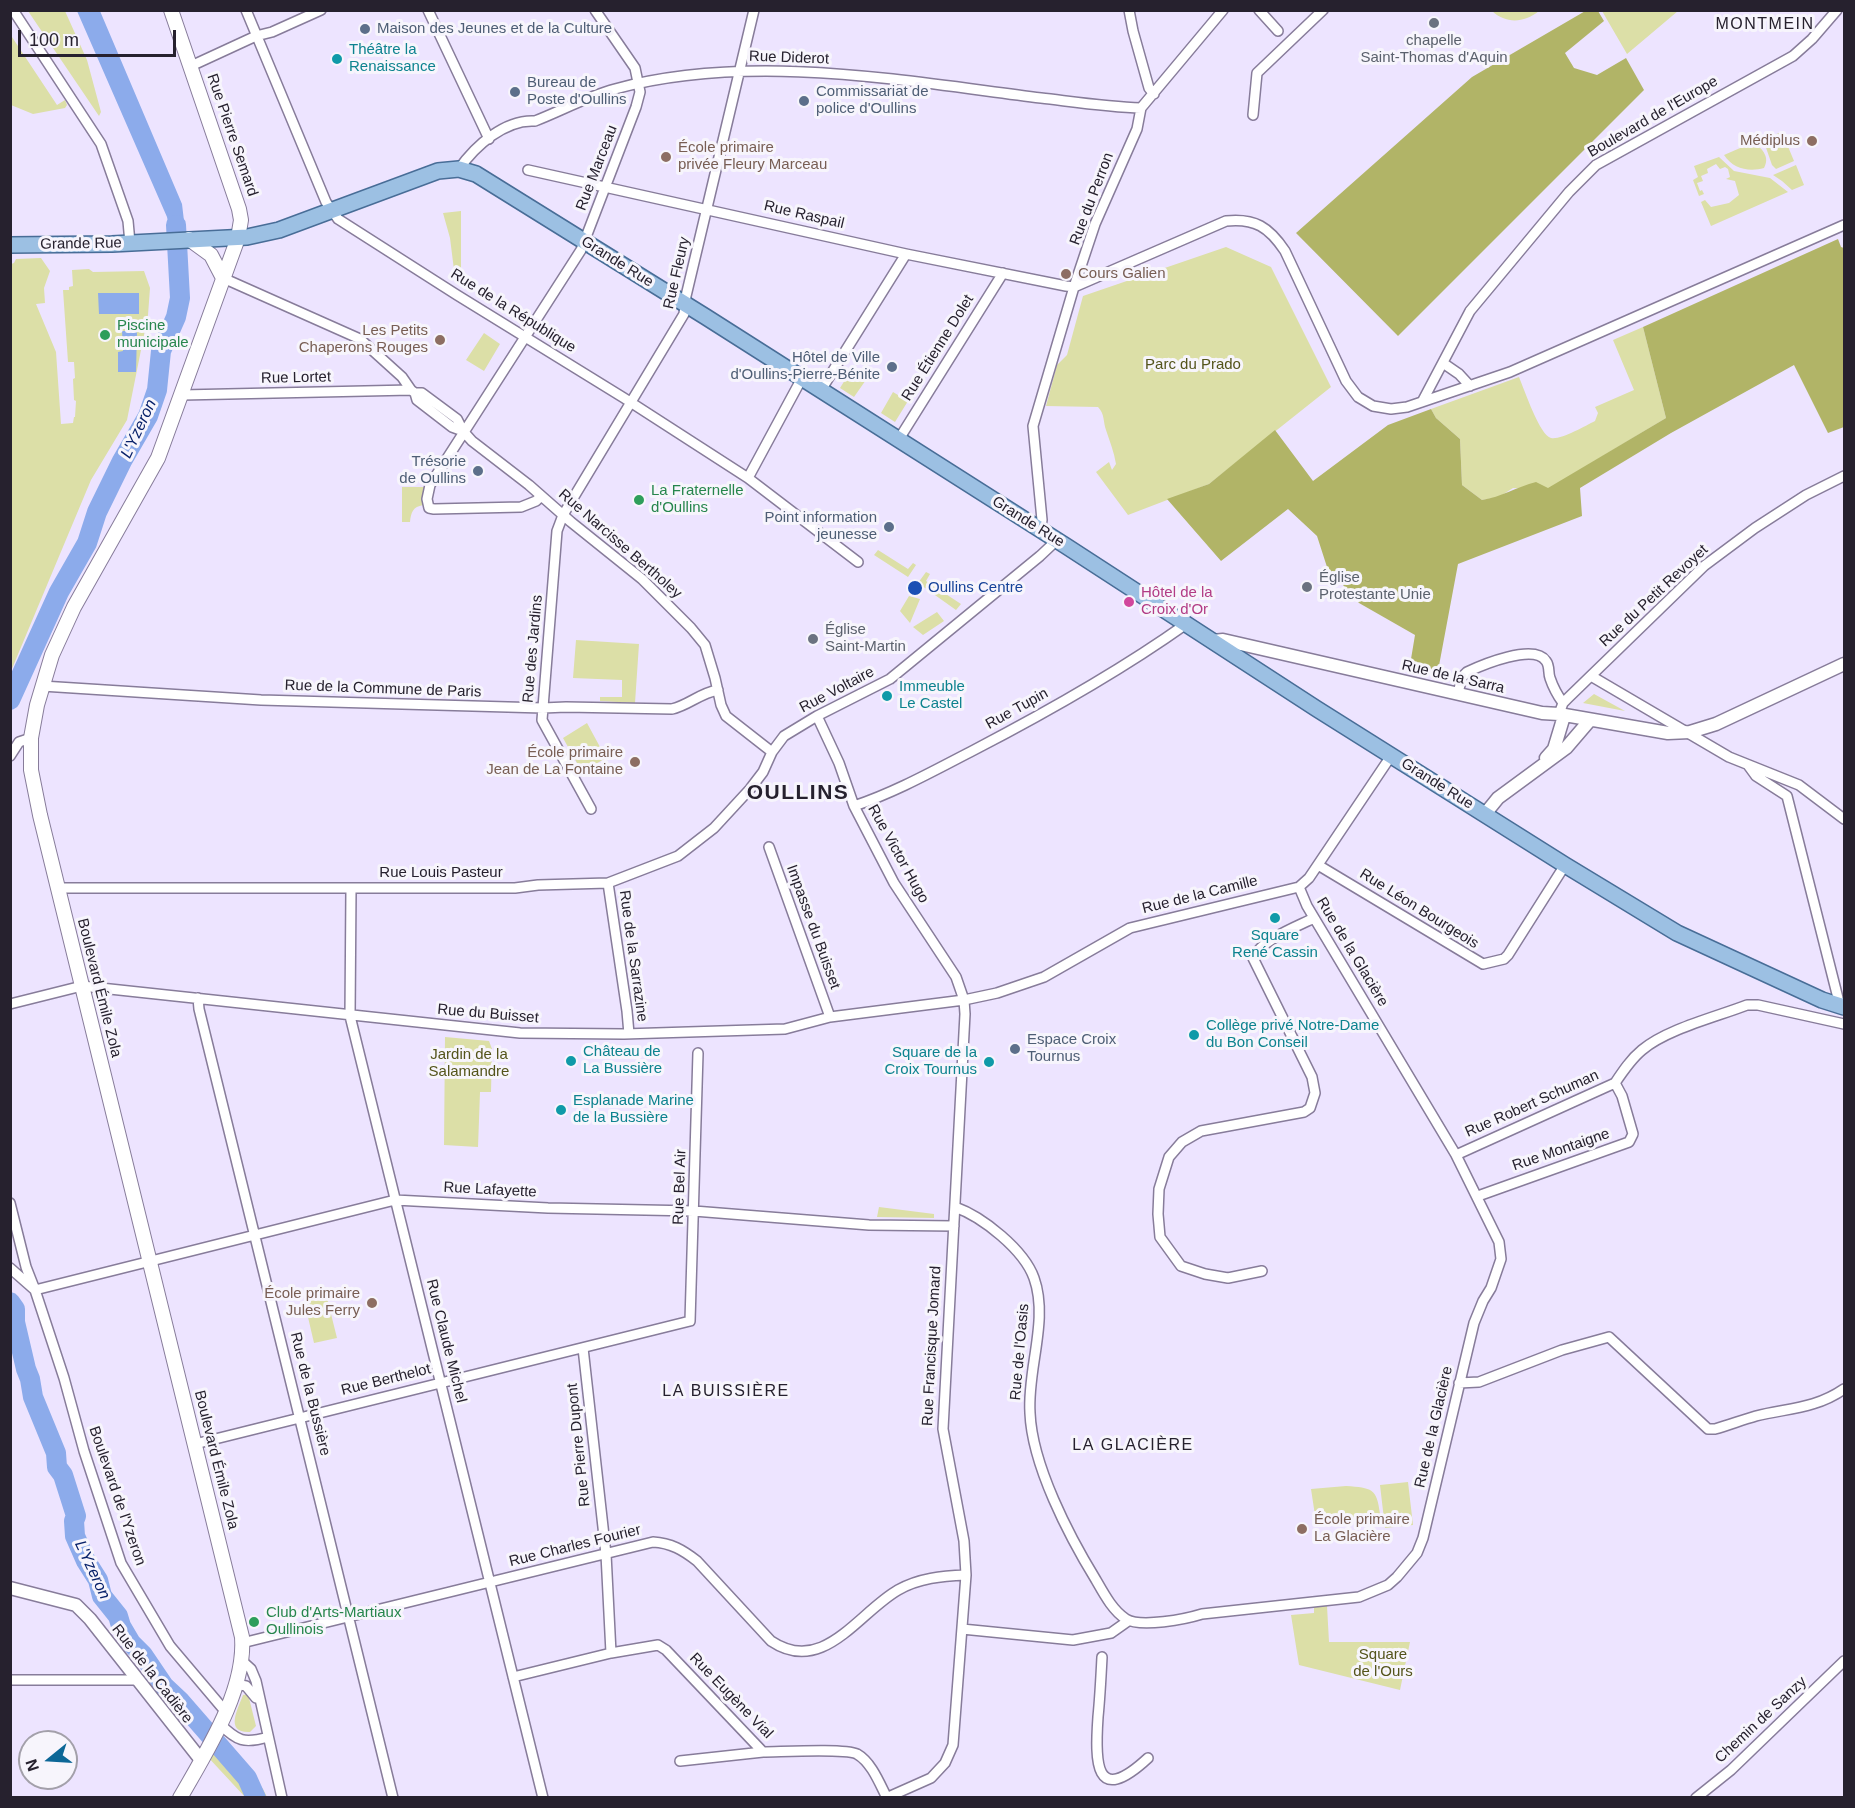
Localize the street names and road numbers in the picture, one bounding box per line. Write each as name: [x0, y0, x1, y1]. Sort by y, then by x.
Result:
street label: Rue Diderot: [749, 48, 829, 68]
street label: Rue Pierre Semard: [203, 71, 261, 199]
street label: Boulevard de l'Europe: [1585, 72, 1721, 162]
street label: Rue Marceau: [572, 123, 622, 213]
street label: Rue du Perron: [1066, 150, 1118, 248]
street label: Rue Raspail: [762, 197, 846, 233]
street label: Grande Rue: [578, 233, 656, 291]
street label: Grande Rue: [40, 234, 122, 254]
street label: Rue Fleury: [660, 235, 694, 311]
street label: Rue de la République: [447, 265, 579, 357]
street label: Rue Étienne Dolet: [898, 292, 978, 404]
street label: Rue Lortet: [261, 368, 331, 388]
street label: Rue Narcisse Bertholey: [555, 486, 685, 602]
street label: Grande Rue: [989, 493, 1067, 551]
street label: Rue du Petit Revoyet: [1596, 541, 1712, 651]
street label: Rue des Jardins: [519, 594, 547, 704]
street label: Rue de la Sarra: [1400, 656, 1506, 698]
street label: Rue Voltaire: [797, 663, 877, 717]
street label: Rue de la Commune de Paris: [284, 677, 482, 701]
street label: Rue Tupin: [983, 684, 1051, 734]
street label: Grande Rue: [1398, 755, 1476, 813]
street label: Rue Victor Hugo: [864, 802, 932, 906]
street label: Impasse du Buisset: [782, 862, 844, 992]
street label: Rue Louis Pasteur: [379, 864, 503, 882]
street label: Rue Léon Bourgeois: [1356, 865, 1482, 953]
street label: Rue de la Camille: [1140, 872, 1260, 918]
street label: Rue de la Sarrazine: [615, 889, 651, 1023]
street label: Rue de la Glacière: [1312, 894, 1392, 1010]
street label: Boulevard Émile Zola: [73, 917, 125, 1059]
street label: Rue du Buisset: [437, 1001, 539, 1027]
street label: Rue Robert Schuman: [1462, 1066, 1602, 1142]
street label: Rue Montaigne: [1510, 1125, 1612, 1175]
street label: Rue Bel Air: [670, 1149, 690, 1225]
street label: Rue Lafayette: [443, 1179, 537, 1201]
street label: Rue Francisque Jomard: [919, 1266, 945, 1426]
street label: Rue Claude Michel: [422, 1277, 470, 1405]
street label: Rue de l'Oasis: [1007, 1303, 1033, 1401]
street label: Rue de la Bussière: [286, 1330, 334, 1458]
street label: Rue Berthelot: [339, 1360, 433, 1400]
street label: Rue de la Glacière: [1411, 1364, 1457, 1490]
street label: Rue Pierre Dupont: [564, 1382, 594, 1508]
street label: Boulevard Émile Zola: [190, 1389, 242, 1531]
street label: Boulevard de l'Yzeron: [85, 1424, 149, 1568]
street label: Rue Charles Fourier: [507, 1521, 643, 1571]
street label: Rue de la Cadière: [108, 1621, 196, 1727]
street label: Rue Eugène Vial: [686, 1649, 776, 1743]
street label: Chemin de Sanzy: [1712, 1673, 1810, 1767]

